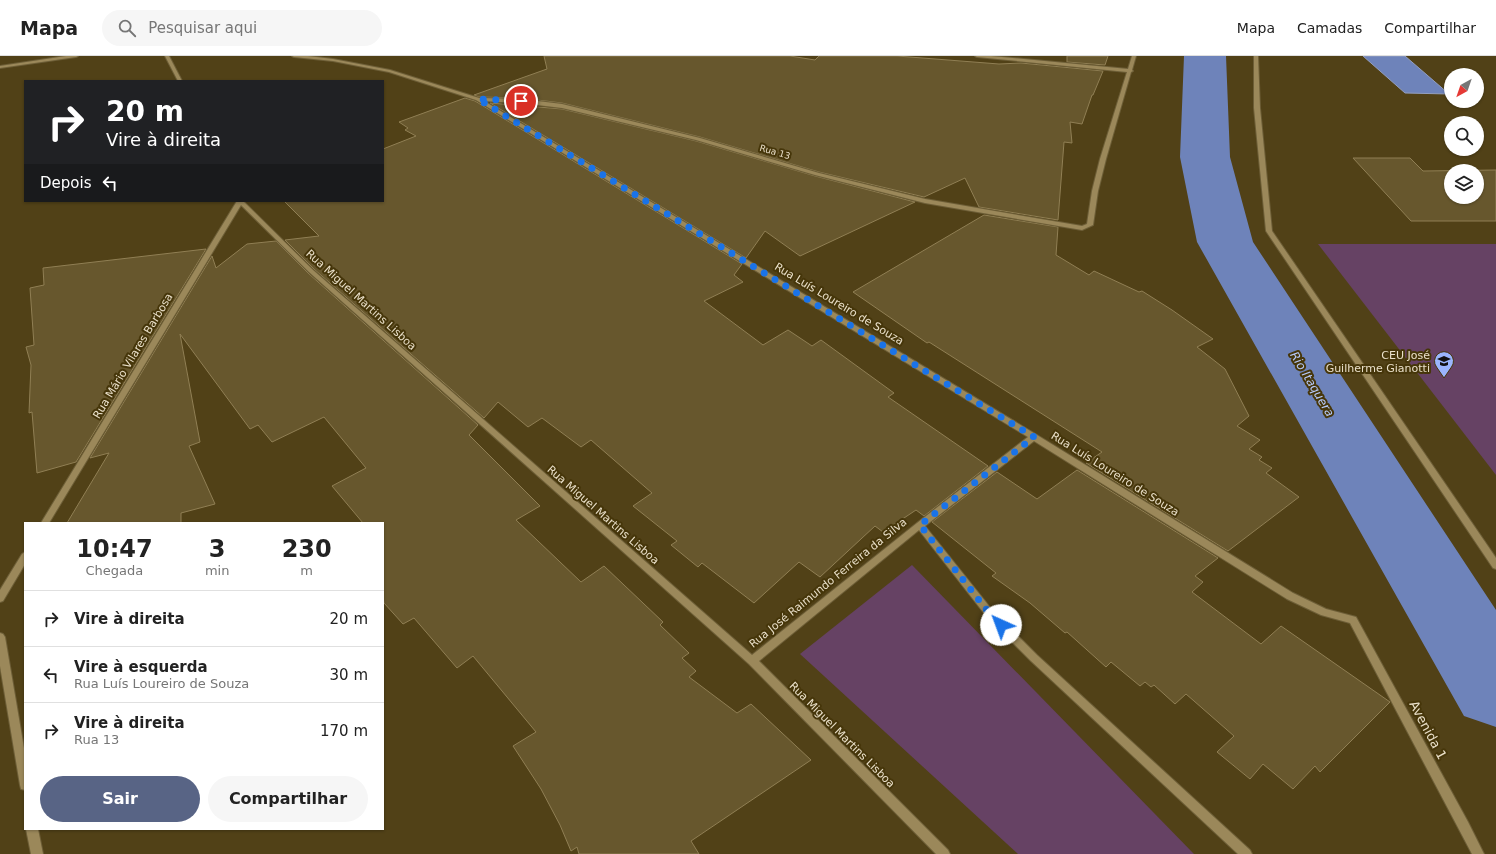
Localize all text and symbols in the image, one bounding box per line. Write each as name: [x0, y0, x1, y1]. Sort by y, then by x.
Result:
search box: [102, 10, 382, 46]
text: Mapa: [20, 17, 78, 39]
icon: search: [116, 17, 138, 39]
text: Pesquisar aqui: [148, 19, 257, 37]
text: Mapa: [1237, 20, 1275, 36]
text: Camadas: [1297, 20, 1362, 36]
text: Compartilhar: [1384, 20, 1476, 36]
north arrow: [1444, 68, 1484, 108]
map controls: [1444, 68, 1484, 204]
pin: [504, 84, 538, 118]
icon: arrive: [510, 90, 532, 112]
text: 20 m: [106, 95, 184, 128]
icon: right: [40, 96, 92, 148]
button: search: [1444, 116, 1484, 156]
text: Vire à direita: [106, 129, 221, 150]
street label: Rua 13: [759, 143, 791, 161]
button: layers: [1444, 164, 1484, 204]
icon: left: [99, 172, 121, 194]
text: Depois: [40, 174, 91, 192]
street label: Rua Miguel Martins Lisboa: [303, 247, 419, 353]
street label: Rua Luís Loureiro de Souza: [772, 260, 906, 348]
street label: Rua Mário Vilares Barbosa: [90, 291, 176, 421]
water label: Rio Itaquera: [1287, 349, 1337, 419]
place label: CEU José Guilherme Gianotti: [1326, 349, 1430, 375]
school or university icon: CEU José Guilherme Gianotti: [1433, 350, 1455, 378]
street label: Rua Luís Loureiro de Souza: [1049, 429, 1181, 519]
street label: Rua Miguel Martins Lisboa: [544, 463, 662, 567]
street label: Rua José Raimundo Ferreira da Silva: [747, 515, 909, 651]
text: 10:47: [76, 535, 153, 563]
text: 3: [209, 535, 225, 563]
text: 230: [282, 535, 332, 563]
text: Chegada: [86, 563, 143, 578]
text: min: [205, 563, 229, 578]
text: m: [300, 563, 313, 578]
position arrow: [980, 604, 1022, 646]
icon: right: [40, 608, 62, 630]
text: Vire à direita: [74, 610, 185, 628]
text: 20 m: [330, 610, 368, 628]
text: Vire à esquerda: [74, 658, 208, 676]
icon: left: [40, 664, 62, 686]
text: 30 m: [330, 666, 368, 684]
text: Rua Luís Loureiro de Souza: [74, 676, 249, 691]
street label: Rua Miguel Martins Lisboa: [787, 680, 897, 790]
street label: Avenida 1: [1406, 698, 1450, 762]
text: Vire à direita: [74, 714, 185, 732]
icon: right: [40, 720, 62, 742]
text: 170 m: [320, 722, 368, 740]
text: Rua 13: [74, 732, 119, 747]
button: Sair: [40, 776, 200, 822]
button: Compartilhar: [208, 776, 368, 822]

